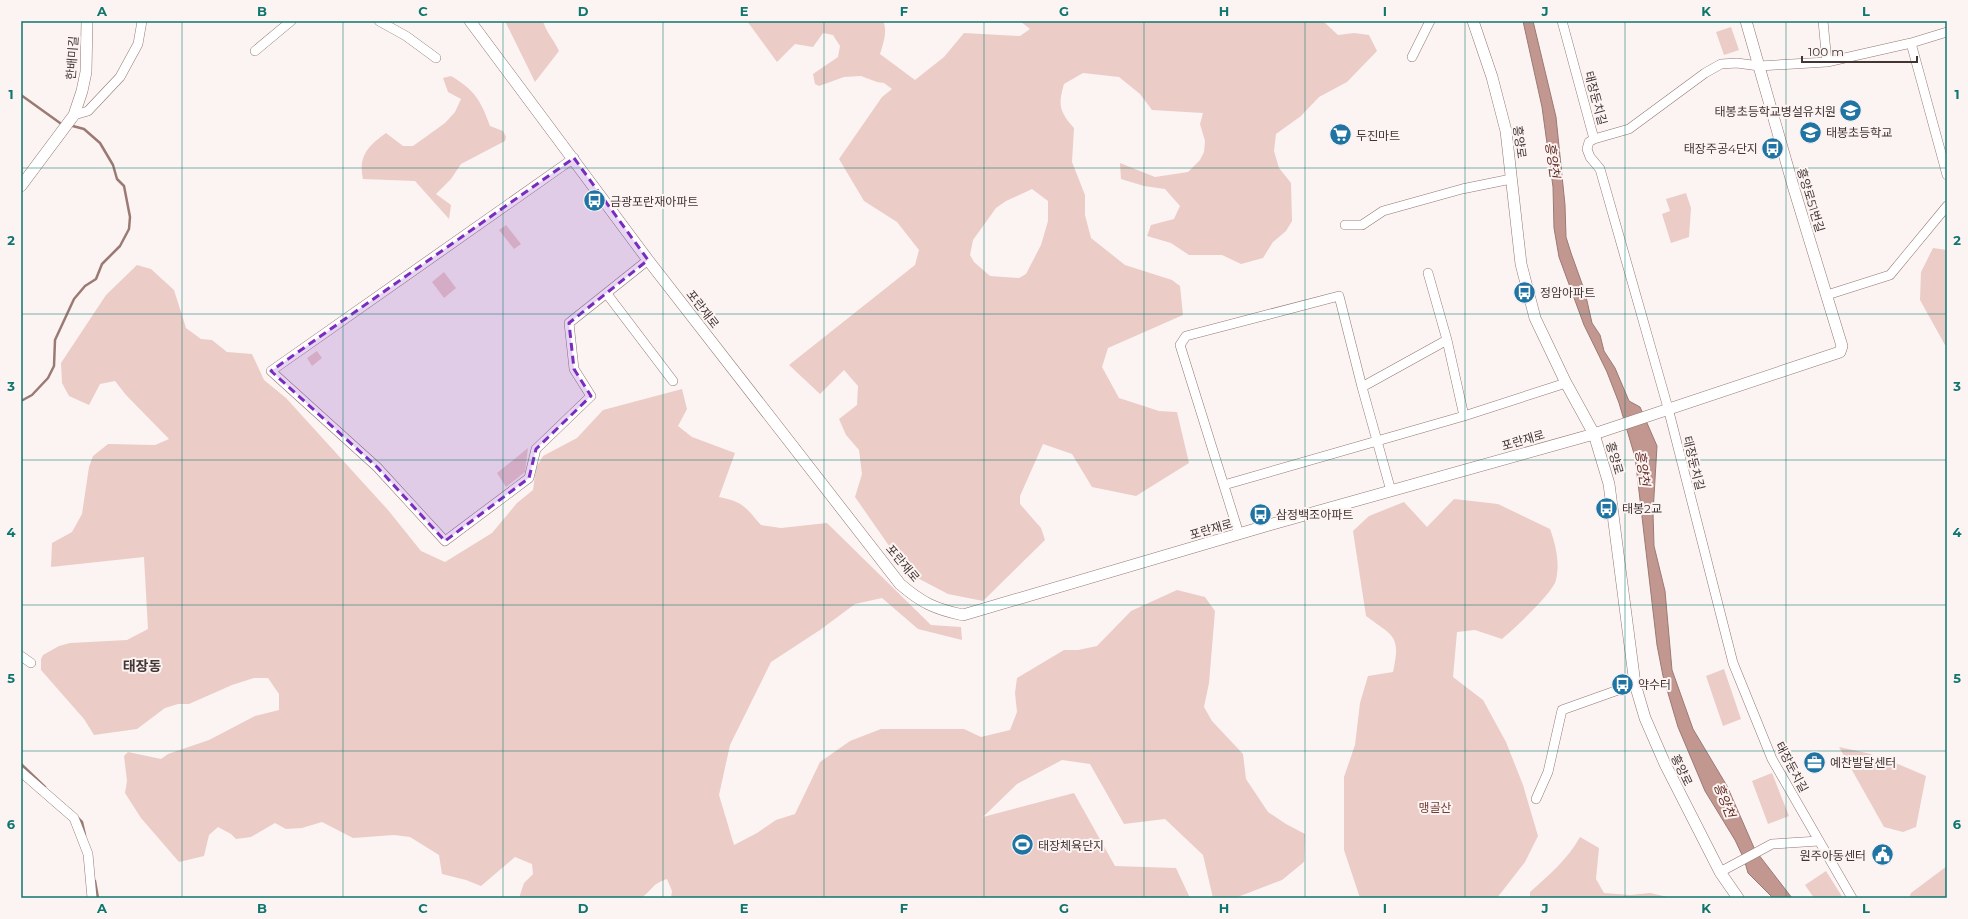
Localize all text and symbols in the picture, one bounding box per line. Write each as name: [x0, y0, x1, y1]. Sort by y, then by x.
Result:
text: A: [96, 3, 108, 19]
text: B: [257, 3, 267, 19]
text: C: [418, 3, 428, 19]
text: D: [578, 3, 589, 19]
text: E: [740, 3, 749, 19]
text: F: [900, 3, 908, 19]
text: G: [1059, 3, 1069, 19]
text: H: [1219, 3, 1229, 19]
text: I: [1383, 3, 1387, 19]
text: J: [1540, 3, 1549, 19]
text: K: [1701, 3, 1711, 19]
text: L: [1862, 3, 1870, 19]
street label: 한배미길: [63, 35, 81, 81]
scale bar: [1802, 38, 1917, 64]
text: 100 m: [1808, 44, 1844, 59]
street label: 태장둔치길: [1582, 69, 1610, 127]
text: 1: [8, 86, 14, 102]
text: 1: [1954, 86, 1960, 102]
school or university icon: 태봉초등학교병설유치원: [1838, 98, 1864, 124]
place label: 태봉초등학교병설유치원: [1715, 104, 1836, 119]
school or university icon: 태봉초등학교: [1797, 119, 1823, 145]
supermarket icon: 두진마트: [1328, 122, 1354, 148]
street label: 흥양로: [1510, 125, 1530, 159]
place label: 태봉초등학교: [1826, 125, 1892, 140]
place label: 두진마트: [1356, 128, 1400, 143]
bus stop icon: 태장주공4단지: [1760, 135, 1786, 161]
water label: 흥양천: [1543, 141, 1564, 180]
place label: 태장주공4단지: [1684, 141, 1758, 156]
street label: 흥양로51번길: [1794, 166, 1828, 234]
bus stop icon: 금광포란재아파트: [581, 188, 607, 214]
place label: 금광포란재아파트: [610, 194, 698, 209]
text: 2: [7, 232, 15, 248]
text: 2: [1953, 232, 1961, 248]
bus stop icon: 정암아파트: [1512, 279, 1538, 305]
place label: 정암아파트: [1540, 285, 1595, 300]
street label: 포란재로: [683, 287, 723, 331]
text: 3: [6, 378, 15, 394]
text: 3: [1952, 378, 1961, 394]
street label: 포란재로: [1500, 427, 1546, 453]
street label: 태장둔치길: [1680, 434, 1708, 492]
street label: 흥양로: [1603, 440, 1627, 476]
water label: 흥양천: [1633, 449, 1654, 488]
bus stop icon: 태봉2교: [1594, 495, 1620, 521]
bus stop icon: 삼정백조아파트: [1247, 501, 1273, 527]
place label: 태봉2교: [1622, 501, 1662, 516]
place label: 삼정백조아파트: [1276, 507, 1353, 522]
street label: 포란재로: [1188, 516, 1234, 542]
text: 4: [7, 524, 16, 540]
text: 4: [1953, 524, 1962, 540]
street label: 포란재로: [883, 541, 923, 585]
district label: 태장동: [123, 657, 161, 675]
text: 5: [7, 670, 15, 686]
text: 5: [1953, 670, 1961, 686]
bus stop icon: 약수터: [1610, 671, 1636, 697]
place label: 약수터: [1638, 677, 1671, 692]
street label: 태장둔치길: [1772, 739, 1812, 795]
office icon: 예찬발달센터: [1802, 749, 1828, 775]
street label: 흥양로: [1668, 752, 1696, 788]
place label: 예찬발달센터: [1830, 755, 1896, 770]
water label: 흥양천: [1711, 780, 1740, 821]
park label: 맹골산: [1418, 800, 1452, 815]
text: 6: [7, 816, 16, 832]
text: 6: [1953, 816, 1962, 832]
sports icon: 태장체육단지: [1010, 832, 1036, 858]
place label: 태장체육단지: [1038, 838, 1104, 853]
public building icon: 원주아동센터: [1869, 842, 1895, 868]
place label: 원주아동센터: [1800, 848, 1866, 863]
text: A: [96, 900, 108, 916]
text: B: [257, 900, 267, 916]
text: C: [418, 900, 428, 916]
text: D: [578, 900, 589, 916]
text: E: [740, 900, 749, 916]
text: F: [900, 900, 908, 916]
text: G: [1059, 900, 1069, 916]
text: H: [1219, 900, 1229, 916]
text: I: [1383, 900, 1387, 916]
text: J: [1540, 900, 1549, 916]
text: K: [1701, 900, 1711, 916]
text: L: [1862, 900, 1870, 916]

